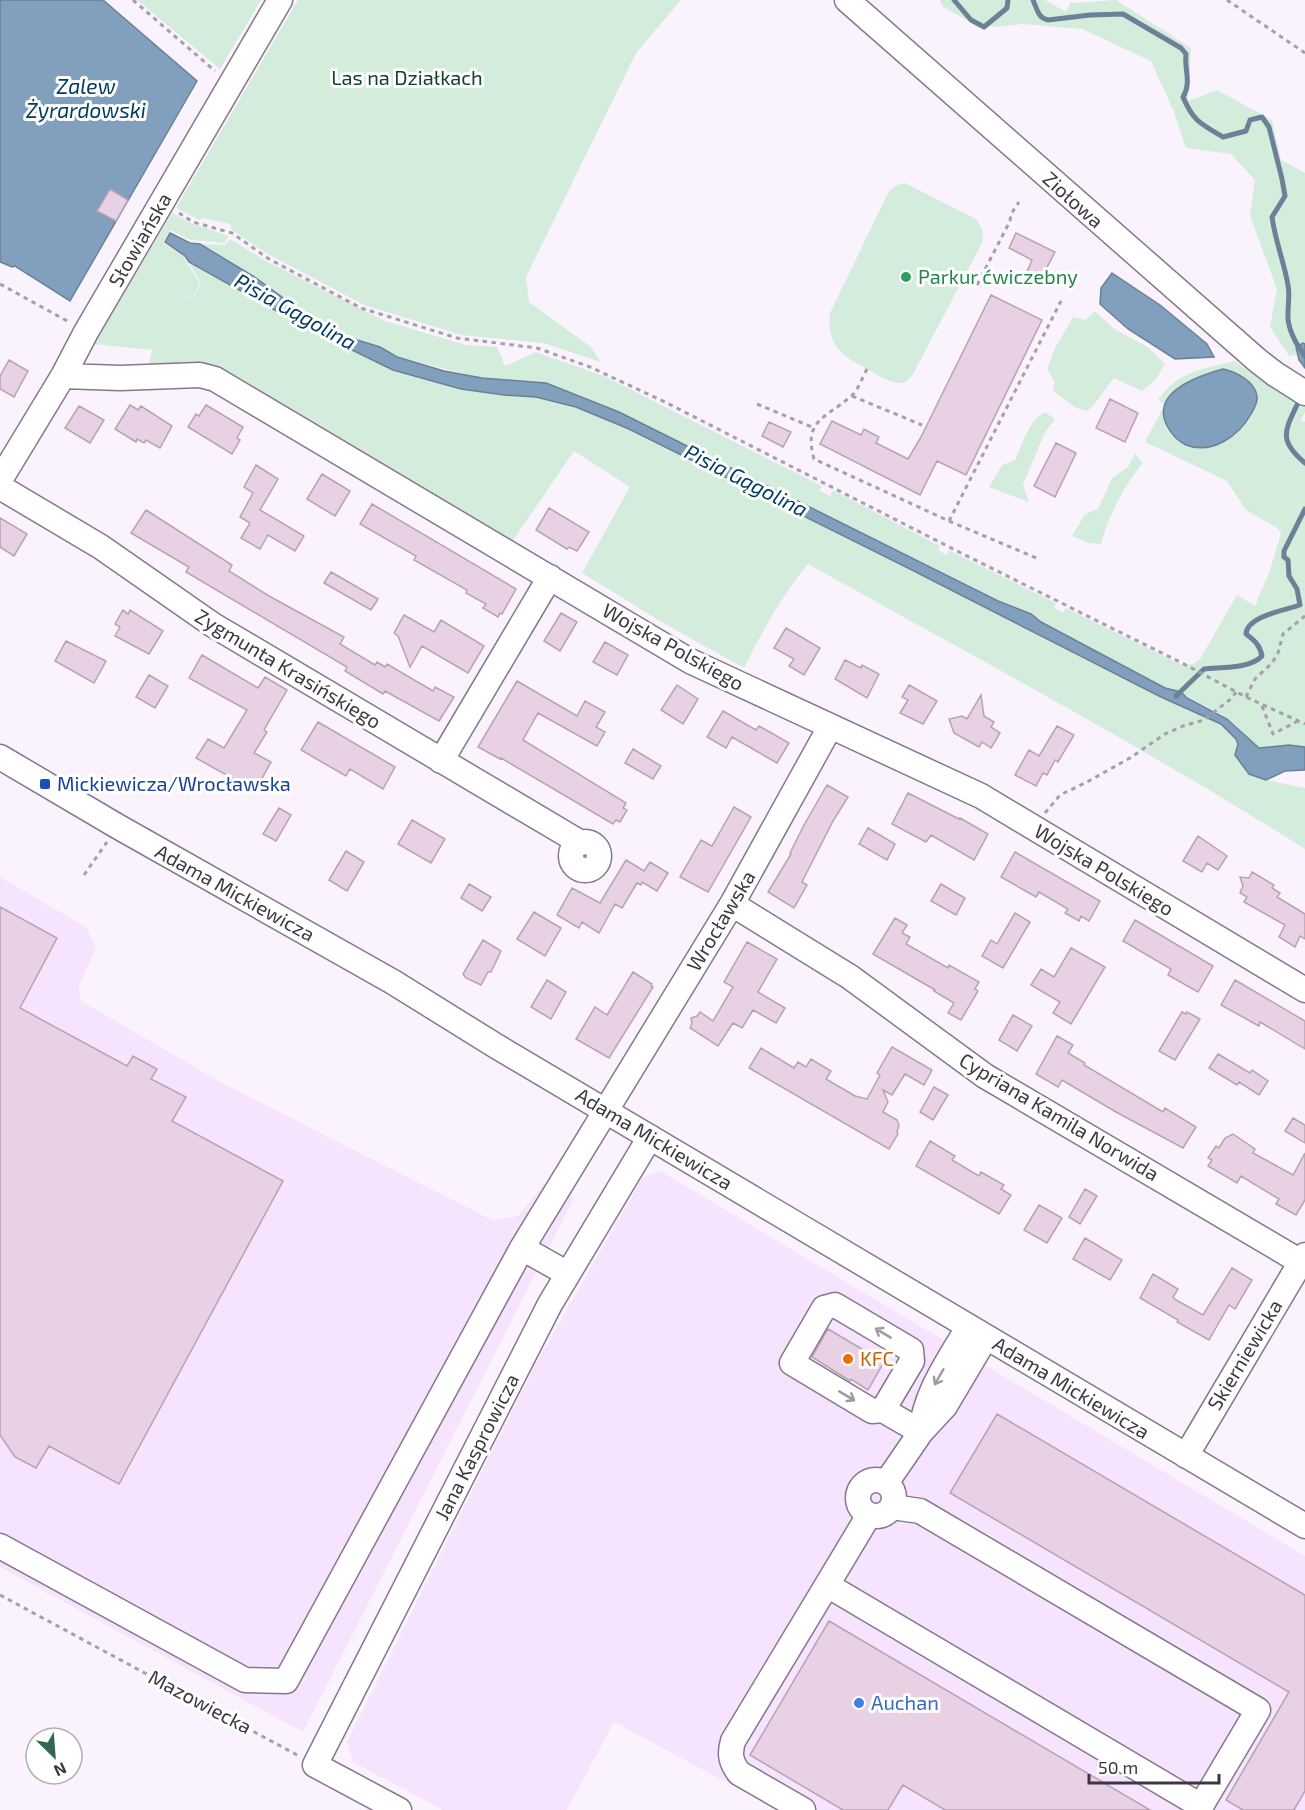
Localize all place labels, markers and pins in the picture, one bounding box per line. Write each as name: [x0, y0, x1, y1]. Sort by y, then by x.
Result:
place label: Parkur ćwiczebny: [918, 264, 1078, 288]
marker: Parkur ćwiczebny: [899, 270, 913, 284]
place label: Mickiewicza/Wrocławska: [57, 771, 291, 795]
marker: Mickiewicza/Wrocławska: [38, 777, 52, 791]
place label: KFC: [860, 1346, 894, 1370]
marker: KFC: [841, 1352, 855, 1366]
place label: Auchan: [871, 1690, 939, 1714]
marker: Auchan: [852, 1696, 866, 1710]

